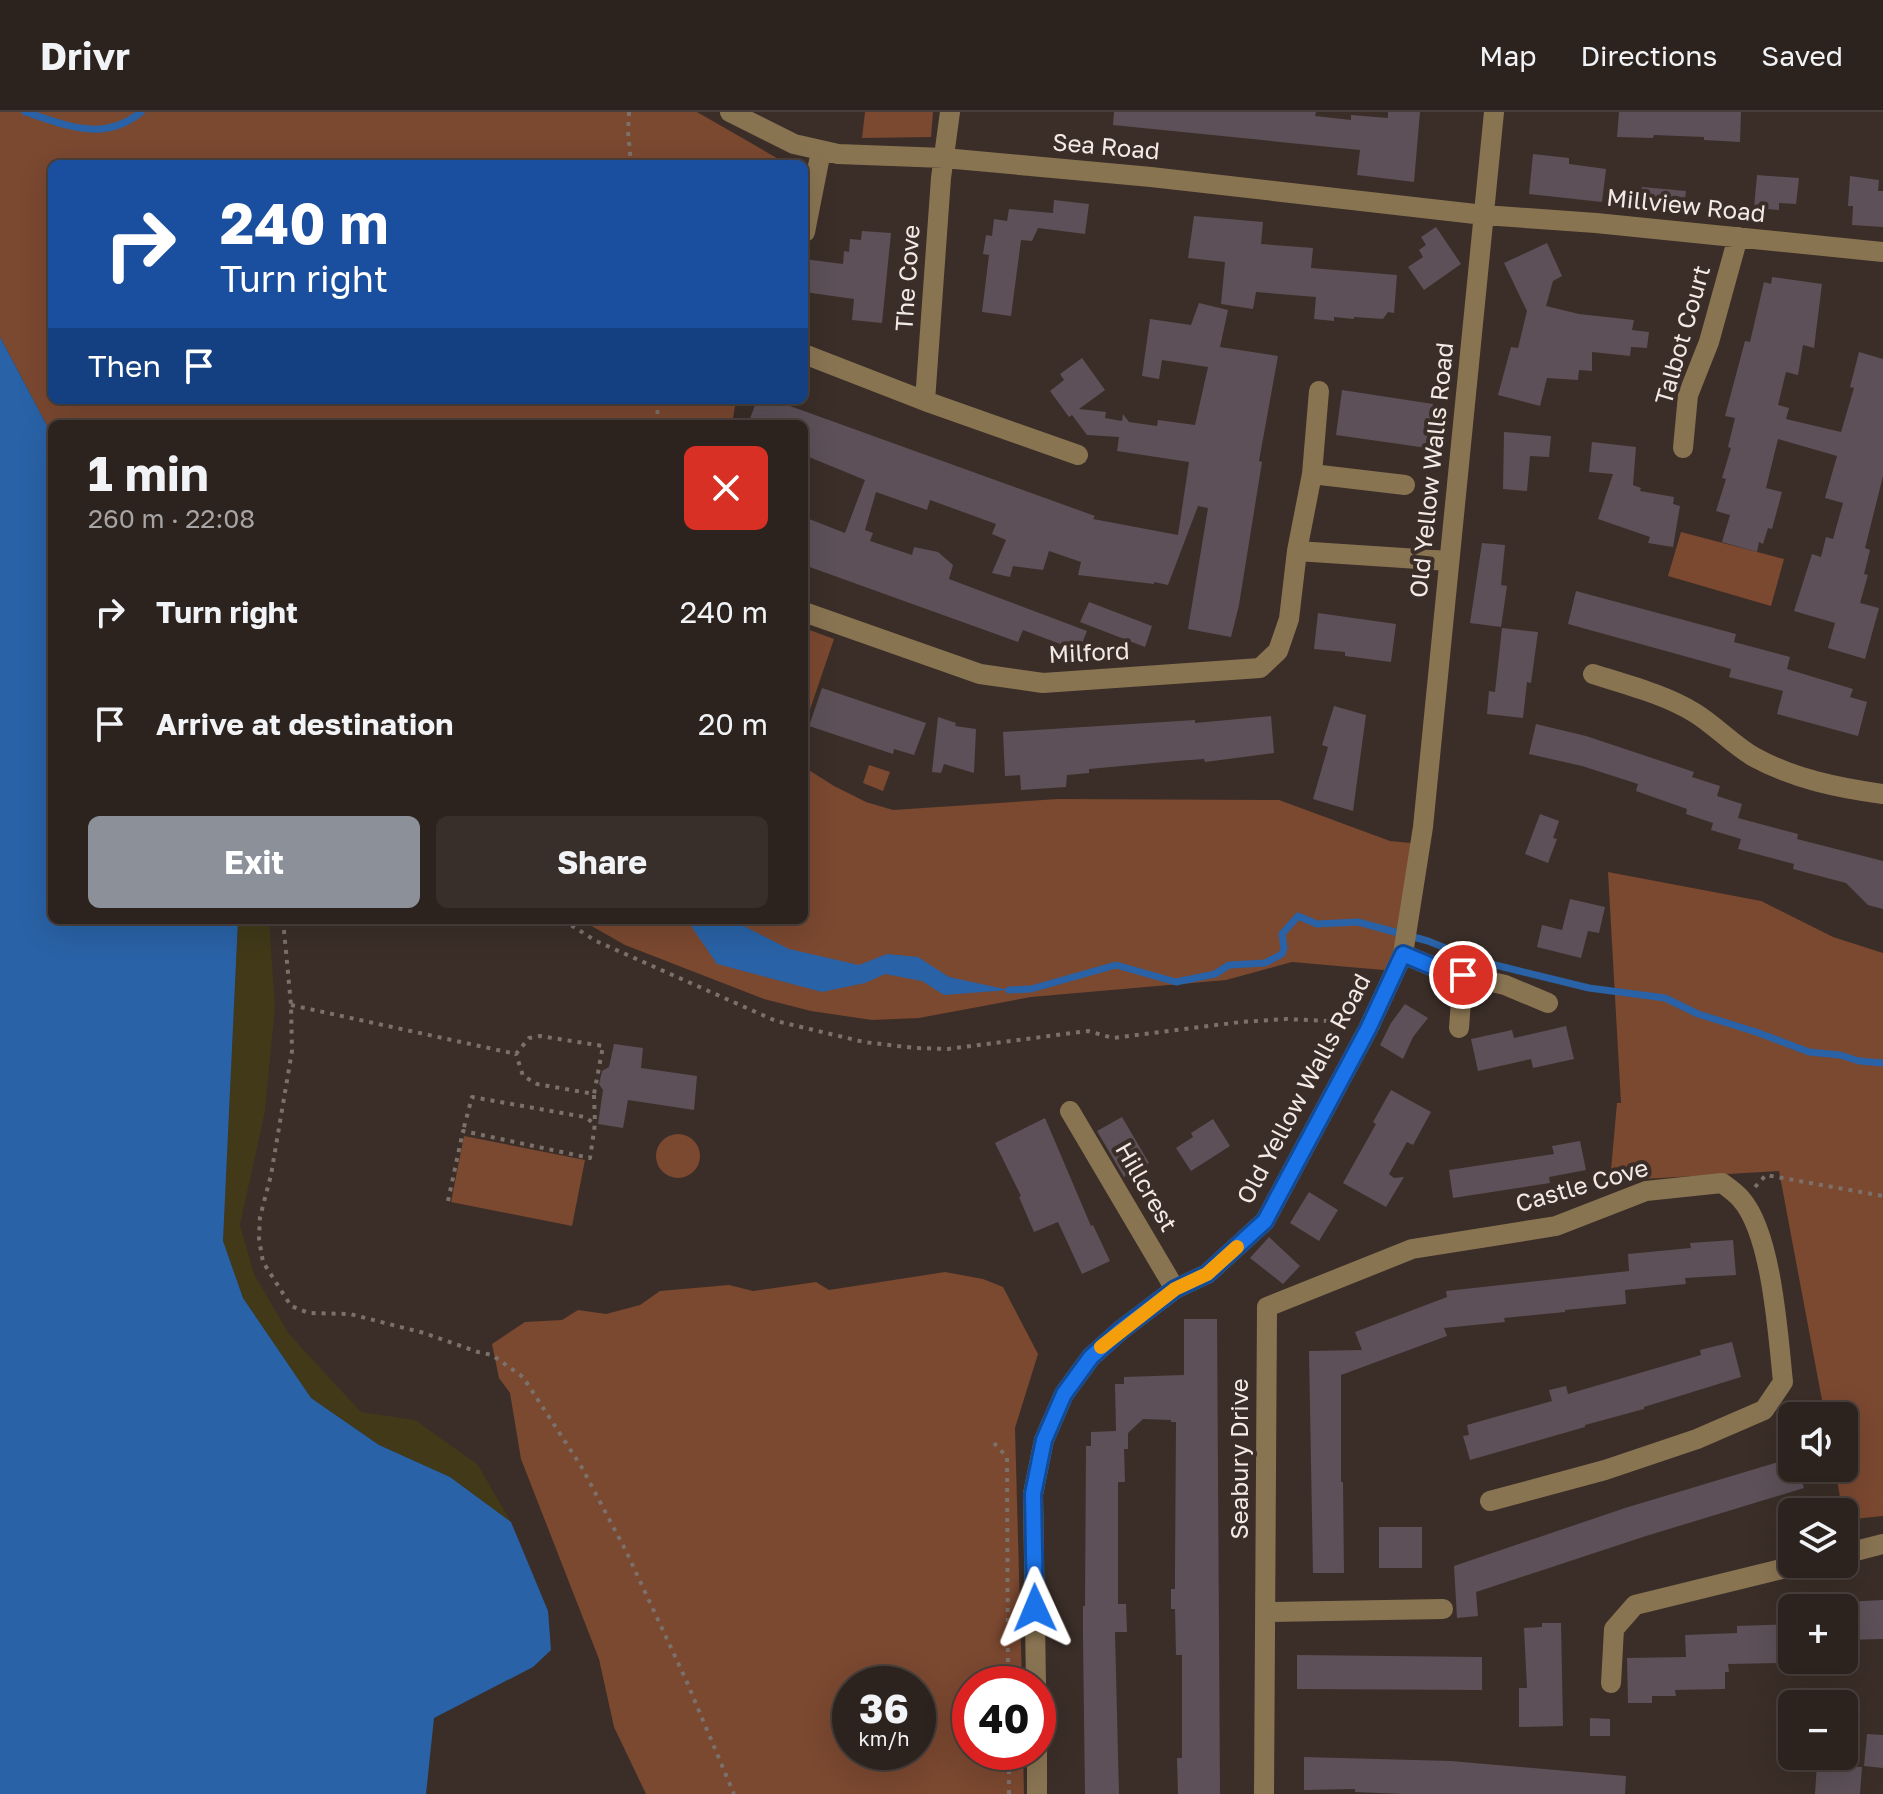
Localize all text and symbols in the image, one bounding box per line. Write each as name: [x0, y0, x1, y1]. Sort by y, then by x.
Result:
text: Drivr: [40, 33, 130, 78]
text: Map: [1479, 39, 1536, 72]
text: Directions: [1580, 39, 1717, 72]
text: Saved: [1761, 39, 1843, 72]
street label: Sea Road: [1051, 126, 1161, 165]
street label: Millview Road: [1605, 182, 1767, 227]
text: 240 m: [220, 189, 389, 256]
icon: right: [88, 192, 192, 296]
street label: The Cove: [888, 224, 925, 332]
text: Turn right: [220, 257, 388, 300]
street label: Talbot Court: [1648, 262, 1715, 408]
street label: Old Yellow Walls Road: [1403, 341, 1458, 599]
icon: arrive: [177, 344, 221, 388]
text: Then: [88, 348, 161, 384]
text: 1 min: [88, 444, 209, 502]
button: close: [684, 446, 768, 530]
text: 260 m · 22:08: [88, 503, 255, 534]
icon: right: [88, 590, 132, 634]
text: Turn right: [156, 594, 298, 630]
text: 240 m: [680, 594, 768, 630]
street label: Milford: [1048, 635, 1130, 668]
icon: arrive: [88, 702, 132, 746]
text: Arrive at destination: [156, 706, 453, 742]
text: 20 m: [698, 706, 768, 742]
button: Exit: [88, 816, 420, 908]
button: Share: [436, 816, 768, 908]
pin: [1429, 941, 1497, 1009]
icon: arrive: [1441, 953, 1485, 997]
street label: Old Yellow Walls Road: [1230, 968, 1376, 1208]
street label: Hillcrest: [1110, 1136, 1184, 1236]
street label: Castle Cove: [1512, 1152, 1651, 1217]
street label: Seabury Drive: [1224, 1378, 1253, 1540]
map controls: [1778, 1402, 1858, 1770]
button: sound: [1778, 1402, 1858, 1482]
button: layers: [1778, 1498, 1858, 1578]
position arrow: [993, 1566, 1077, 1650]
button: +: [1778, 1594, 1858, 1674]
speed limit sign: 40: [952, 1666, 1056, 1770]
text: 36: [859, 1684, 909, 1732]
button: −: [1778, 1690, 1858, 1770]
text: km/h: [859, 1726, 909, 1750]

